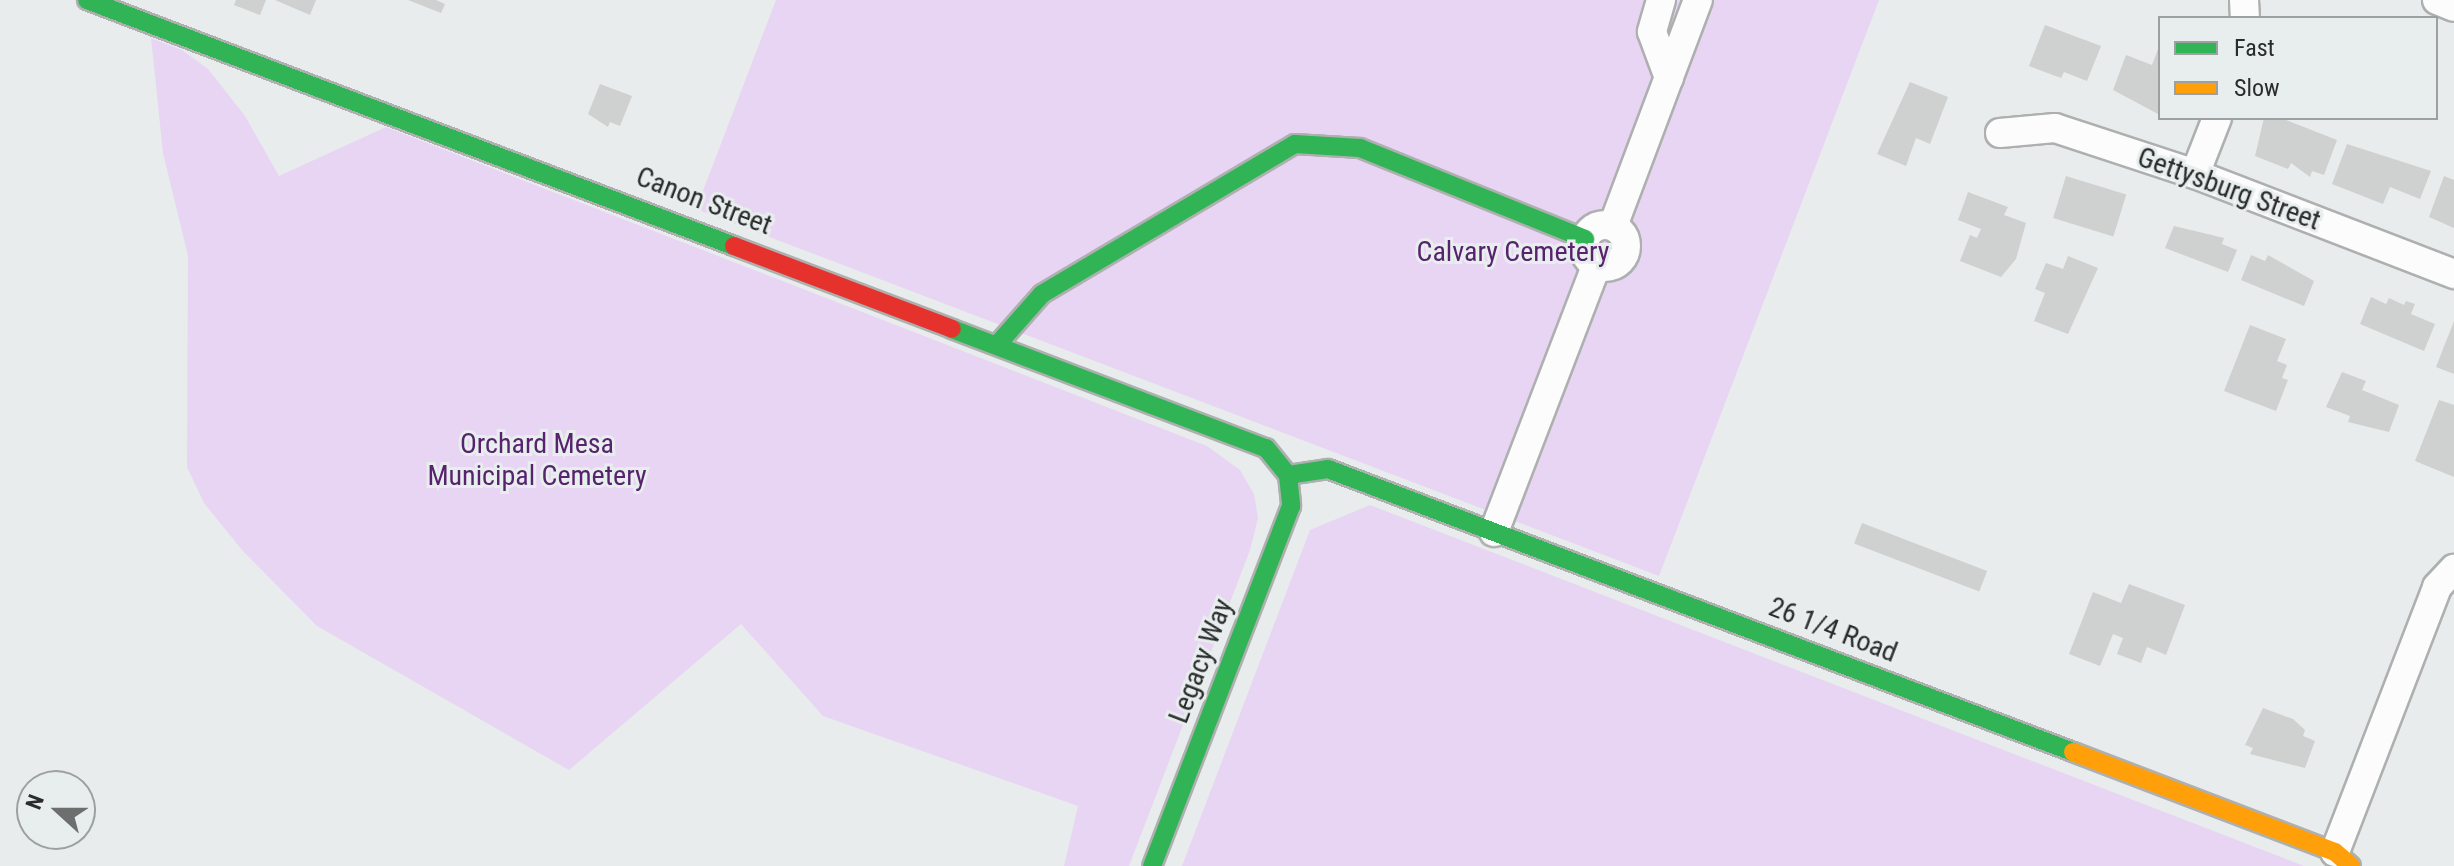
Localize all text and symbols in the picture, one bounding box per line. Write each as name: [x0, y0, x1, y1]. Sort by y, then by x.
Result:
legend: [2158, 16, 2438, 120]
text: Fast: [2234, 34, 2275, 62]
text: Slow: [2234, 74, 2280, 102]
street label: Gettysburg Street: [2133, 140, 2325, 238]
street label: Canon Street: [631, 160, 777, 242]
park label: Calvary Cemetery: [1417, 235, 1609, 269]
park label: Orchard Mesa Municipal Cemetery: [427, 427, 647, 493]
street label: 26 1/4 Road: [1764, 590, 1902, 670]
street label: Legacy Way: [1162, 594, 1240, 728]
north arrow: [16, 770, 96, 850]
text: N: [21, 791, 49, 813]

